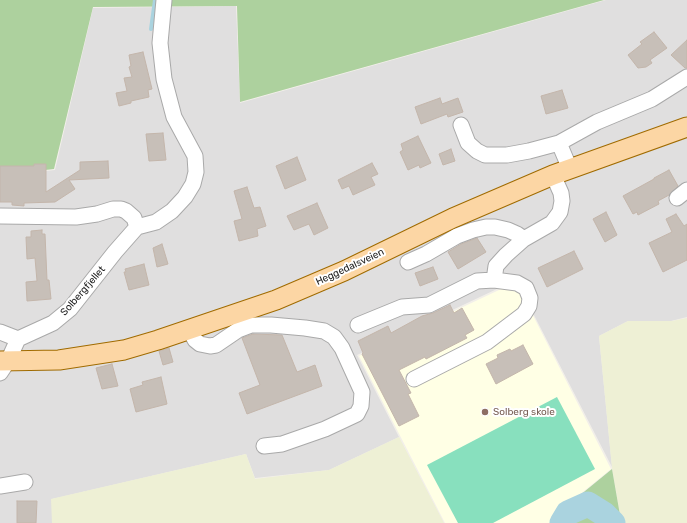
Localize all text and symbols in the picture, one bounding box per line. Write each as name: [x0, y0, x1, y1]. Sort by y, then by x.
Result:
street label: Heggedalsveien: [314, 246, 386, 288]
street label: Solbergfjellet: [58, 264, 108, 318]
place label: Solberg skole: [493, 406, 555, 418]
marker: Solberg skole: [480, 407, 490, 417]

